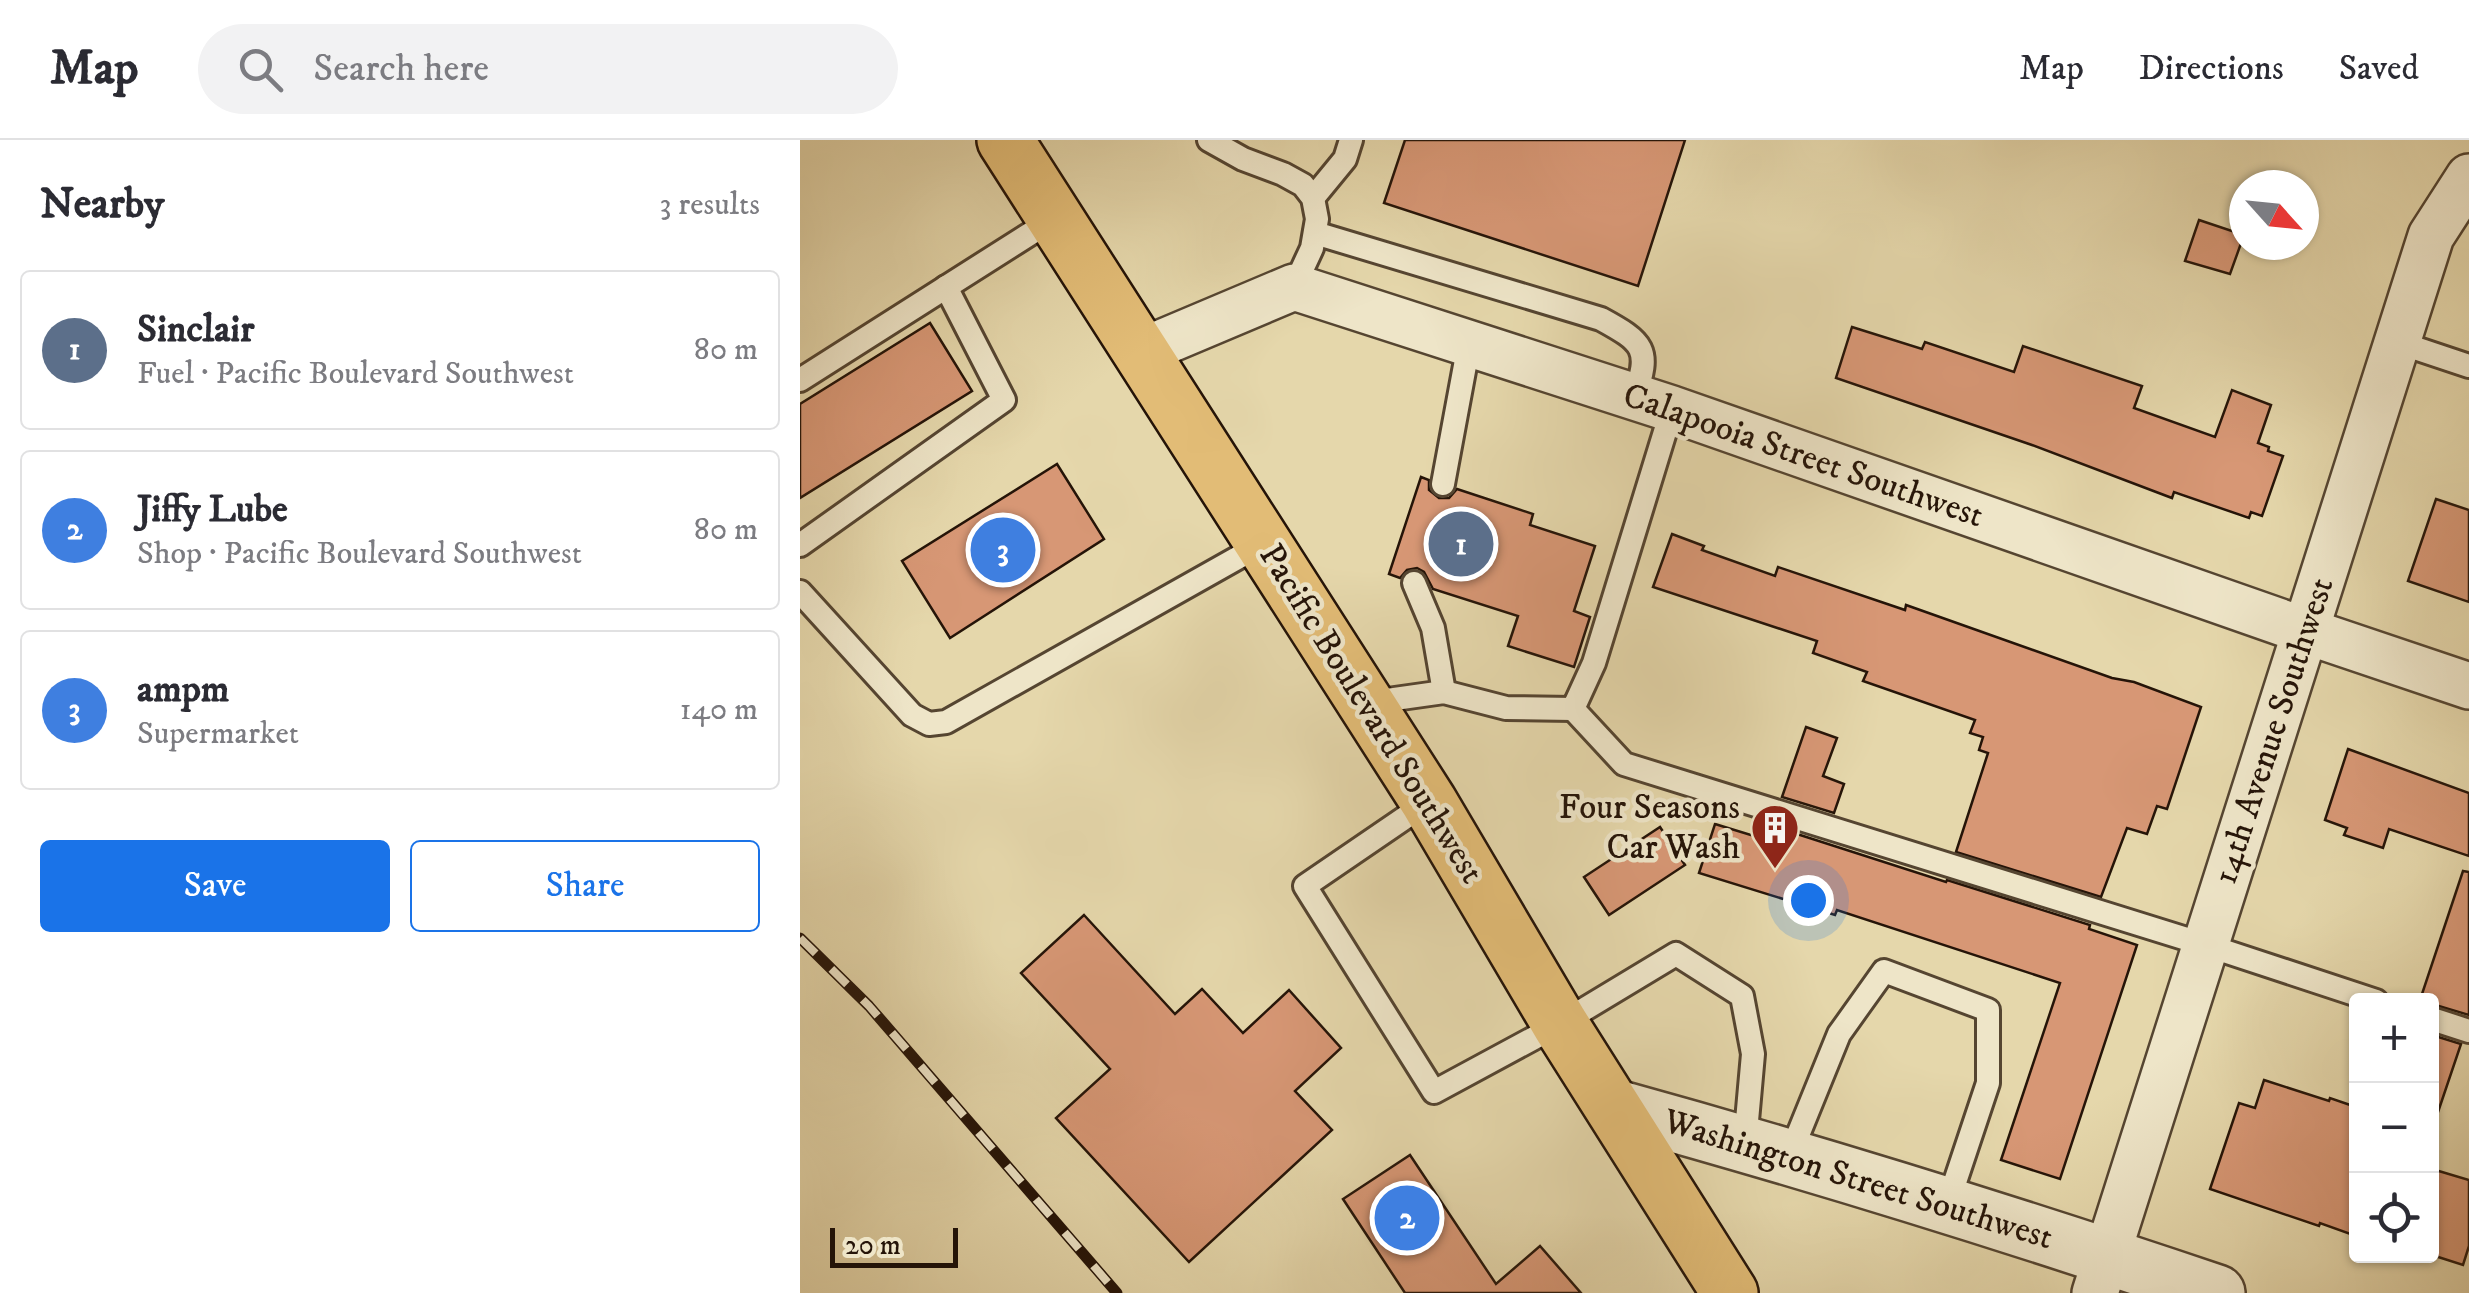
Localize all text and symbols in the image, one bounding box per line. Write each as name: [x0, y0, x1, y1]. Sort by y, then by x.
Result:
search box: [198, 24, 898, 114]
text: Map: [50, 39, 138, 99]
icon: search: [233, 42, 288, 97]
text: Search here: [313, 45, 489, 93]
text: Map: [2019, 47, 2084, 91]
text: Directions: [2139, 47, 2284, 91]
text: Saved: [2339, 47, 2419, 91]
north arrow: [2229, 170, 2319, 260]
text: Nearby: [40, 179, 164, 231]
text: 3 results: [659, 185, 760, 225]
text: Sinclair: [137, 306, 254, 354]
text: 1: [69, 330, 80, 370]
text: 80 m: [694, 330, 758, 370]
text: Fuel · Pacific Boulevard Southwest: [137, 354, 574, 394]
street label: Calapooia Street Southwest: [1617, 374, 1989, 538]
text: Jiffy Lube: [137, 486, 288, 534]
pin: 1: [1428, 506, 1494, 582]
text: 2: [67, 510, 82, 550]
text: 80 m: [694, 510, 758, 550]
pin: 3: [970, 512, 1036, 588]
text: Shop · Pacific Boulevard Southwest: [137, 534, 582, 574]
street label: Pacific Boulevard Southwest: [1248, 536, 1494, 892]
street label: 14th Avenue Southwest: [2204, 572, 2344, 890]
text: ampm: [137, 666, 229, 714]
text: 3: [69, 690, 80, 730]
text: 140 m: [680, 690, 758, 730]
text: Supermarket: [137, 714, 299, 754]
place label: Four Seasons Car Wash: [1559, 786, 1740, 870]
building icon: Four Seasons Car Wash: [1749, 802, 1801, 870]
button: Save: [40, 840, 390, 932]
button: Share: [410, 840, 760, 932]
your location: [1783, 875, 1834, 926]
map controls: [2349, 993, 2439, 1263]
button: +: [2349, 993, 2439, 1083]
button: −: [2349, 1083, 2439, 1173]
street label: Washington Street Southwest: [1657, 1099, 2058, 1260]
button: locate: [2349, 1173, 2439, 1263]
pin: 2: [1374, 1180, 1440, 1256]
scale bar: [830, 1223, 958, 1268]
text: 20 m: [845, 1228, 901, 1263]

